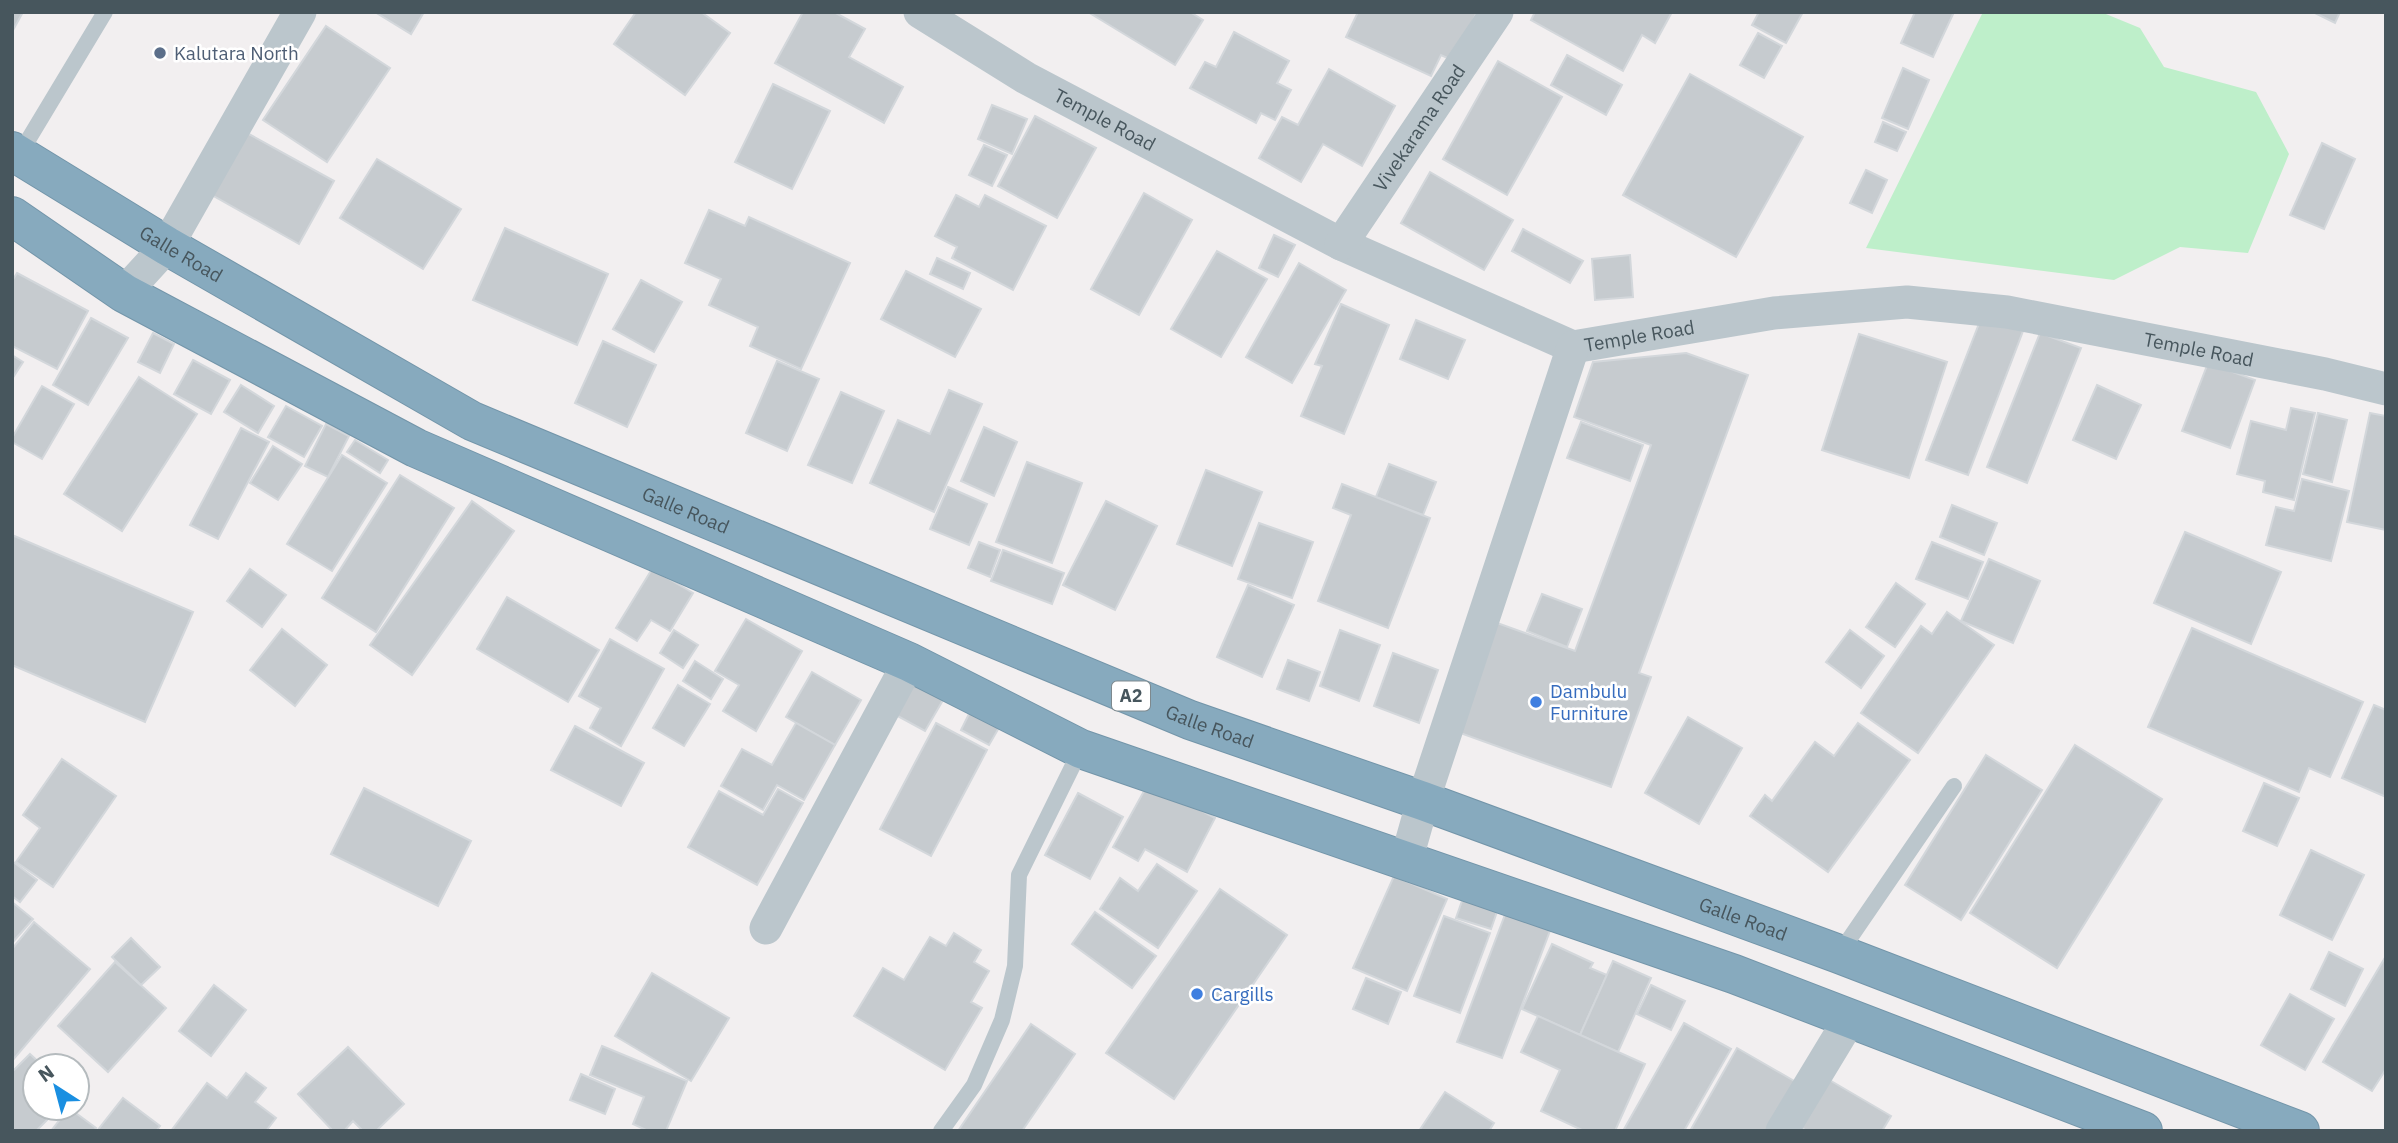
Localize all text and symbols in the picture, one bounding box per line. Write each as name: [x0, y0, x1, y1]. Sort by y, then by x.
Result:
place label: Kalutara North: [174, 41, 299, 65]
marker: Kalutara North: [152, 45, 168, 61]
street label: Vivekarama Road: [1368, 60, 1470, 196]
street label: Temple Road: [1050, 83, 1160, 156]
street label: Galle Road: [135, 220, 227, 287]
street label: Temple Road: [1582, 315, 1696, 357]
street label: Temple Road: [2142, 327, 2256, 372]
street label: Galle Road: [639, 481, 733, 539]
place label: Dambulu Furniture: [1550, 679, 1628, 725]
road number: A2: [1112, 682, 1150, 710]
marker: Dambulu Furniture: [1528, 694, 1544, 710]
street label: Galle Road: [1162, 699, 1257, 753]
street label: Galle Road: [1696, 892, 1791, 946]
place label: Cargills: [1211, 982, 1274, 1006]
marker: Cargills: [1189, 986, 1205, 1002]
north arrow: [21, 1052, 91, 1122]
text: N: [33, 1059, 59, 1087]

